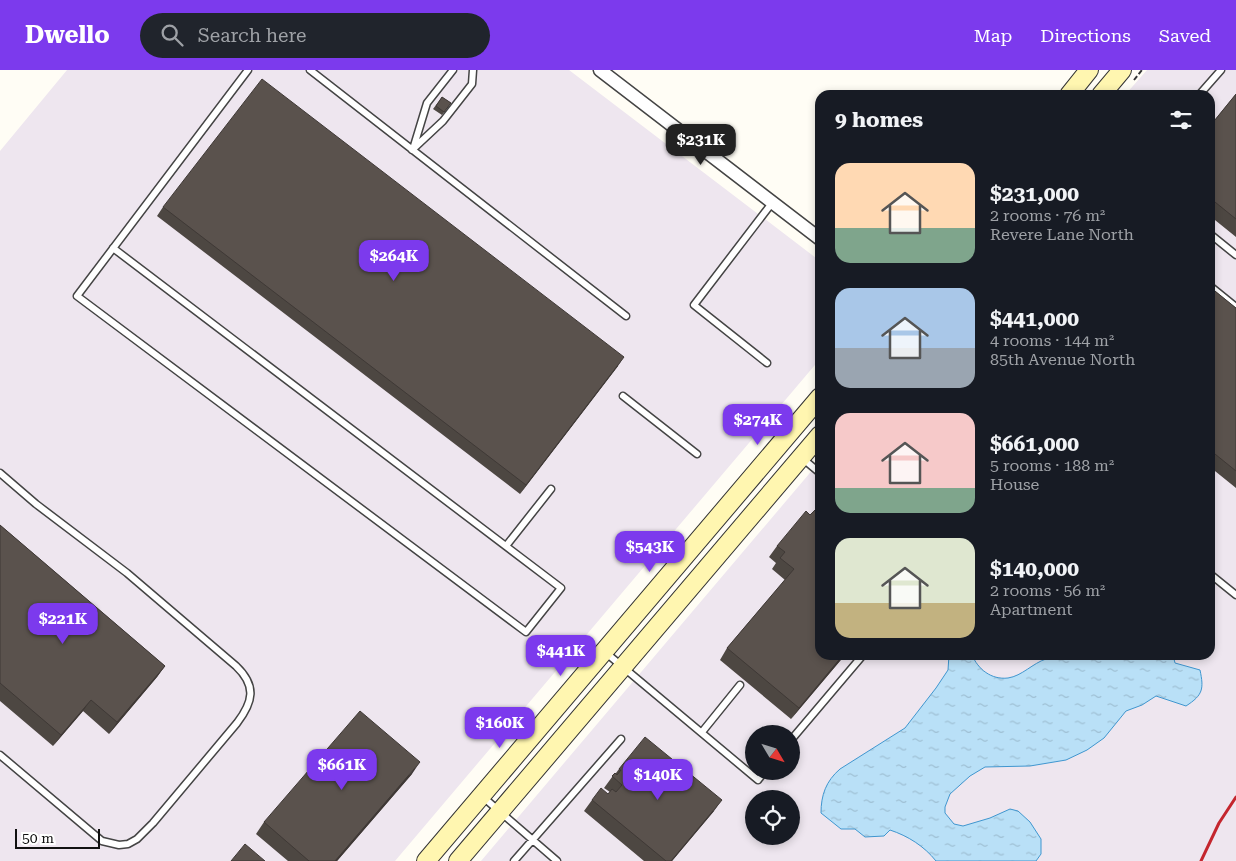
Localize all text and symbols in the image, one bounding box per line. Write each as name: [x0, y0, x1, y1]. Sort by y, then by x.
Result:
search box: [140, 13, 490, 58]
text: Dwello: [25, 21, 110, 49]
icon: search: [158, 21, 186, 49]
text: Search here: [198, 24, 307, 47]
text: Map: [974, 25, 1012, 46]
text: Directions: [1040, 25, 1131, 46]
text: Saved: [1159, 25, 1211, 46]
icon: filters: [1167, 106, 1195, 134]
text: 9 homes: [835, 108, 923, 132]
pin: $231K: [666, 124, 736, 166]
text: $231K: [677, 130, 725, 149]
text: $231,000: [990, 182, 1079, 206]
icon: home: [875, 183, 935, 243]
text: 2 rooms · 76 m²: [990, 206, 1105, 225]
text: Revere Lane North: [990, 225, 1134, 244]
pin: $264K: [359, 240, 429, 282]
text: $264K: [370, 246, 418, 265]
text: $441,000: [990, 307, 1079, 331]
icon: home: [875, 308, 935, 368]
text: 4 rooms · 144 m²: [990, 331, 1114, 350]
text: 85th Avenue North: [990, 350, 1135, 369]
pin: $274K: [723, 404, 793, 446]
text: $274K: [734, 410, 782, 429]
text: $661,000: [990, 432, 1079, 456]
icon: home: [875, 433, 935, 493]
text: 5 rooms · 188 m²: [990, 456, 1114, 475]
text: House: [990, 475, 1039, 494]
pin: $543K: [615, 530, 685, 573]
text: $543K: [626, 537, 674, 556]
text: $140,000: [990, 557, 1079, 581]
icon: home: [875, 558, 935, 618]
text: 2 rooms · 56 m²: [990, 581, 1105, 600]
text: Apartment: [990, 600, 1073, 619]
pin: $221K: [28, 602, 98, 645]
text: $221K: [39, 609, 87, 628]
pin: $441K: [526, 634, 596, 677]
text: $441K: [537, 641, 585, 660]
pin: $160K: [465, 706, 535, 749]
text: $160K: [476, 713, 524, 732]
north arrow: [745, 725, 800, 780]
map controls: [745, 725, 800, 845]
pin: $661K: [307, 748, 377, 791]
text: $661K: [318, 755, 366, 774]
pin: $140K: [623, 758, 693, 801]
text: $140K: [634, 765, 682, 784]
button: locate: [745, 790, 800, 845]
scale bar: [15, 826, 100, 849]
text: 50 m: [22, 830, 54, 846]

